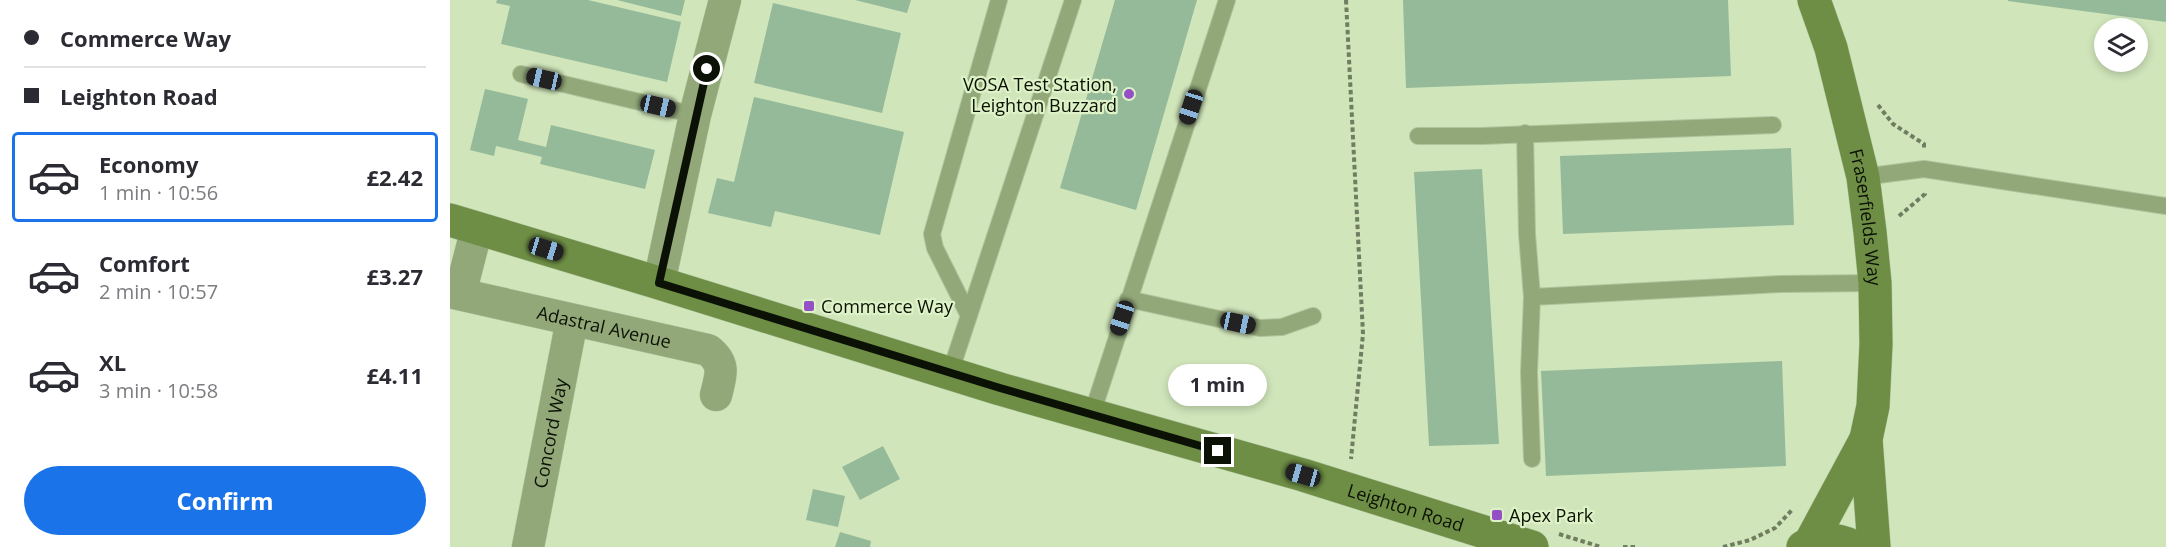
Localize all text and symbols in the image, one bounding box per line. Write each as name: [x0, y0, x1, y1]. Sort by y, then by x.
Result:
map controls: [2094, 18, 2148, 72]
button: layers: [2094, 18, 2148, 72]
text: Commerce Way: [60, 23, 231, 53]
route start: [693, 55, 720, 82]
car: [524, 66, 564, 92]
place label: VOSA Test Station, Leighton Buzzard: [963, 72, 1117, 117]
text: Leighton Road: [60, 81, 218, 111]
marker: VOSA Test Station, Leighton Buzzard: [1122, 87, 1136, 101]
car: [1177, 87, 1205, 127]
car: [638, 93, 678, 119]
street label: Fraserfields Way: [1844, 146, 1887, 288]
text: Economy: [99, 149, 198, 179]
icon: car: [27, 150, 81, 204]
text: £2.42: [366, 162, 423, 192]
text: 1 min · 10:56: [99, 179, 218, 206]
car: [526, 235, 566, 263]
text: Comfort: [99, 248, 190, 278]
icon: car: [27, 249, 81, 303]
text: £3.27: [366, 261, 423, 291]
text: 2 min · 10:57: [99, 278, 218, 305]
place label: Commerce Way: [821, 294, 954, 318]
car: [1108, 298, 1136, 338]
marker: Commerce Way: [802, 299, 816, 313]
street label: Adastral Avenue: [535, 300, 673, 353]
car: [1219, 310, 1257, 336]
text: XL: [99, 347, 126, 377]
icon: car: [27, 348, 81, 402]
text: £4.11: [366, 360, 423, 390]
callout: 1 min: [1168, 364, 1268, 406]
text: 1 min: [1190, 371, 1245, 398]
street label: Concord Way: [528, 375, 573, 490]
text: 3 min · 10:58: [99, 377, 218, 404]
route end: [1204, 437, 1231, 464]
car: [1283, 461, 1323, 489]
button: Confirm: [24, 466, 426, 535]
street label: Leighton Road: [1344, 478, 1467, 537]
place label: Apex Park: [1509, 503, 1594, 527]
marker: Apex Park: [1490, 508, 1504, 522]

